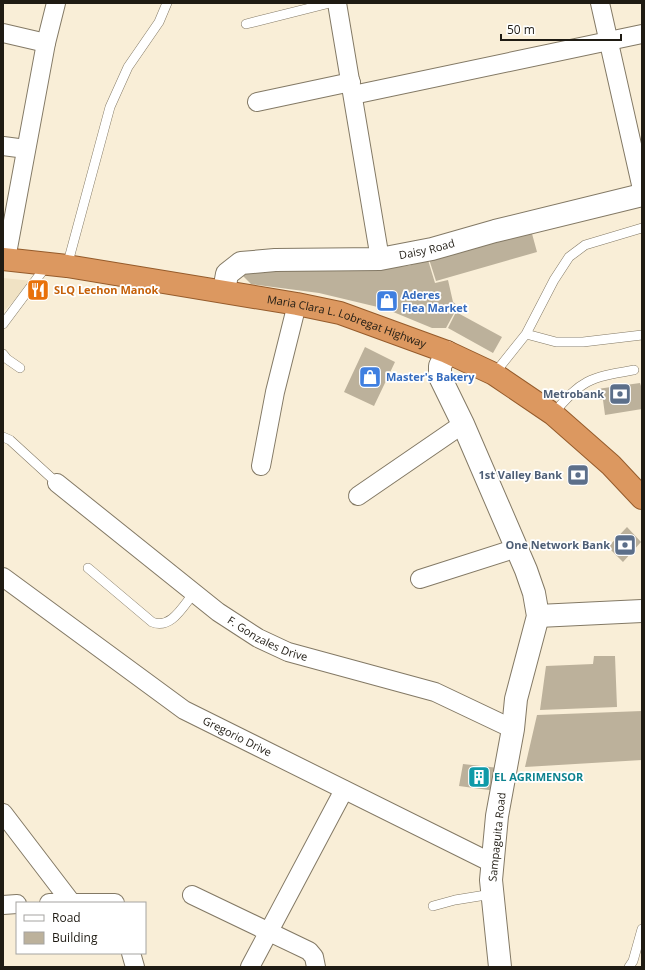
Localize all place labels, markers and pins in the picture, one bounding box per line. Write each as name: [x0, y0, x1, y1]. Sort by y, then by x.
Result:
restaurant icon: SLQ Lechon Manok: [25, 277, 51, 303]
place label: SLQ Lechon Manok: [54, 282, 158, 297]
place label: Aderes Flea Market: [402, 287, 468, 315]
shop icon: Aderes Flea Market: [374, 288, 400, 314]
shop icon: Master's Bakery: [357, 364, 383, 390]
place label: Master's Bakery: [386, 369, 475, 384]
bank icon: Metrobank: [607, 381, 633, 407]
place label: Metrobank: [543, 386, 604, 401]
bank icon: 1st Valley Bank: [565, 462, 591, 488]
place label: 1st Valley Bank: [478, 467, 562, 482]
bank icon: One Network Bank: [612, 532, 638, 558]
place label: One Network Bank: [505, 537, 610, 552]
building icon: EL AGRIMENSOR: [466, 764, 492, 790]
place label: EL AGRIMENSOR: [494, 769, 584, 784]

